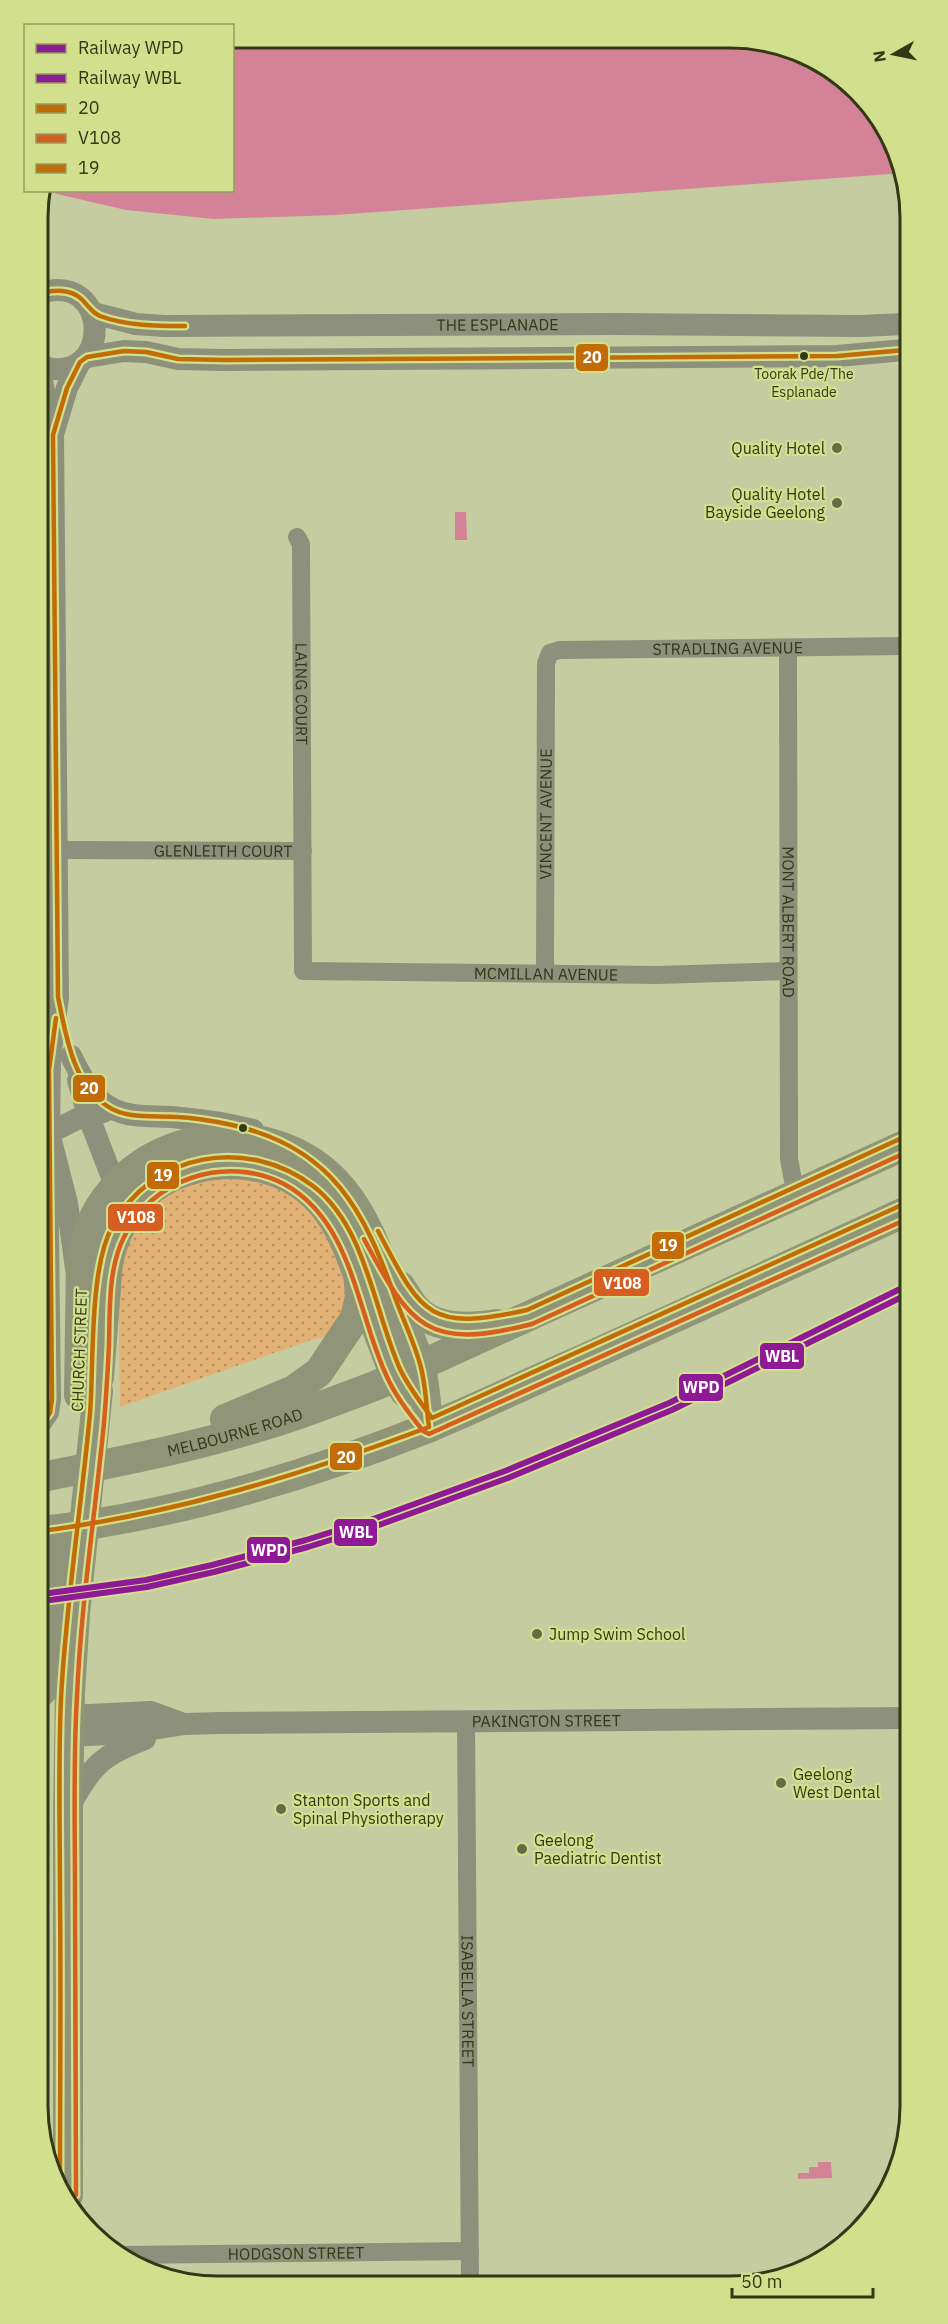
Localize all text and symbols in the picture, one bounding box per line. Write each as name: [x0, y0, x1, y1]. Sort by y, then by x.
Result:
legend: [24, 24, 234, 192]
north arrow: [864, 24, 924, 84]
text: Railway WPD: [78, 36, 184, 59]
text: N: [868, 49, 890, 64]
text: Railway WBL: [78, 66, 181, 89]
text: 20: [78, 96, 100, 119]
text: V108: [78, 126, 121, 149]
text: 19: [78, 156, 100, 179]
street label: THE ESPLANADE: [436, 314, 559, 335]
line badge: 20: [575, 343, 609, 372]
text: 20: [582, 347, 602, 367]
marker: Toorak Pde/The Esplanade: [798, 350, 810, 362]
place label: Toorak Pde/The Esplanade: [754, 365, 854, 401]
place label: Quality Hotel: [731, 438, 825, 458]
marker: Quality Hotel: [830, 441, 844, 455]
place label: Quality Hotel Bayside Geelong: [705, 484, 826, 522]
marker: Quality Hotel Bayside Geelong: [830, 496, 844, 510]
street label: STRADLING AVENUE: [652, 637, 803, 659]
street label: LAING COURT: [291, 643, 312, 745]
street label: VINCENT AVENUE: [535, 748, 556, 880]
street label: GLENLEITH COURT: [154, 840, 292, 861]
street label: MONT ALBERT ROAD: [778, 846, 799, 998]
street label: MCMILLAN AVENUE: [474, 963, 618, 985]
line badge: 20: [72, 1074, 106, 1103]
text: 20: [79, 1078, 99, 1098]
unlabelled marker: [237, 1122, 249, 1134]
line badge: 19: [146, 1161, 180, 1190]
text: 19: [153, 1165, 173, 1185]
line badge: V108: [107, 1203, 164, 1232]
text: V108: [116, 1207, 156, 1227]
line badge: 19: [651, 1231, 685, 1260]
text: 19: [658, 1235, 678, 1255]
line badge: V108: [593, 1268, 650, 1297]
text: V108: [602, 1273, 642, 1293]
street label: CHURCH STREET: [67, 1288, 91, 1412]
line badge: WBL: [759, 1342, 805, 1370]
text: WBL: [765, 1346, 799, 1366]
line badge: WPD: [678, 1373, 724, 1402]
text: WPD: [682, 1377, 720, 1397]
street label: MELBOURNE ROAD: [165, 1404, 305, 1461]
line badge: 20: [329, 1442, 363, 1471]
text: 20: [336, 1447, 356, 1467]
line badge: WBL: [333, 1518, 378, 1547]
text: WBL: [339, 1522, 373, 1542]
line badge: WPD: [246, 1536, 291, 1564]
text: WPD: [250, 1540, 288, 1560]
place label: Jump Swim School: [549, 1624, 685, 1644]
marker: Jump Swim School: [530, 1627, 544, 1641]
street label: PAKINGTON STREET: [472, 1710, 621, 1731]
place label: Geelong West Dental: [793, 1764, 880, 1802]
marker: Geelong West Dental: [774, 1776, 788, 1790]
place label: Stanton Sports and Spinal Physiotherapy: [293, 1790, 444, 1828]
marker: Stanton Sports and Spinal Physiotherapy: [274, 1802, 288, 1816]
place label: Geelong Paediatric Dentist: [534, 1830, 662, 1868]
marker: Geelong Paediatric Dentist: [515, 1842, 529, 1856]
street label: ISABELLA STREET: [458, 1935, 478, 2067]
street label: HODGSON STREET: [228, 2242, 364, 2264]
scale bar: [732, 2261, 873, 2299]
text: 50 m: [741, 2270, 783, 2293]

